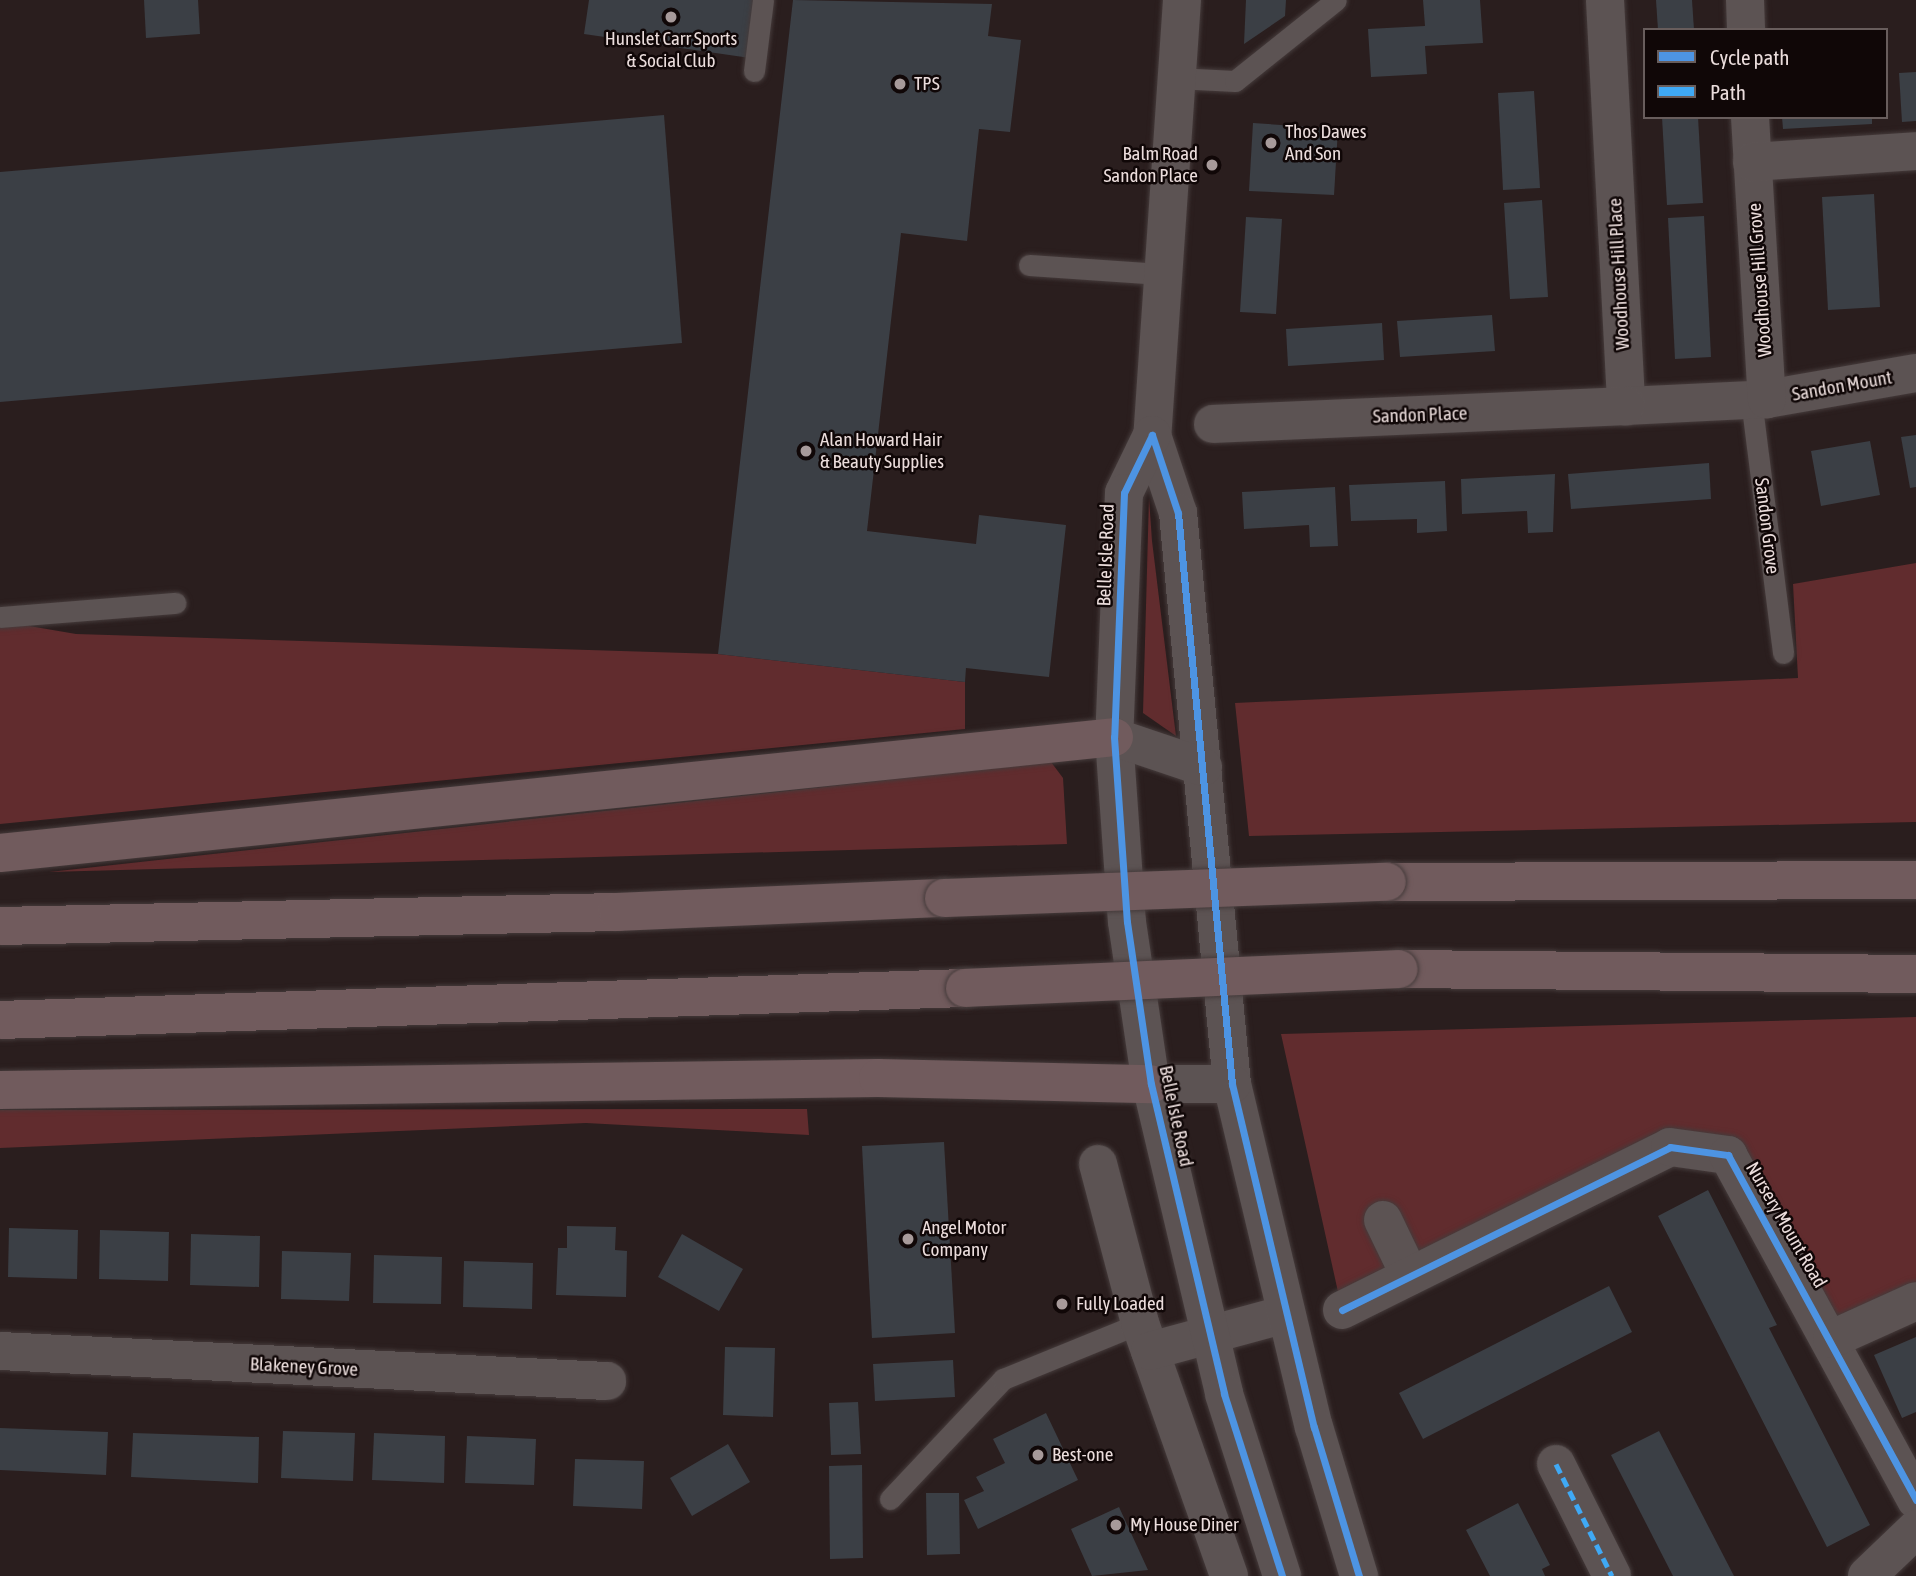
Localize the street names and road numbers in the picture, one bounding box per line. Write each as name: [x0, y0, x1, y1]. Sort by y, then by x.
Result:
street label: Woodhouse Hill Place: [1604, 197, 1634, 351]
street label: Woodhouse Hill Grove: [1743, 202, 1777, 358]
street label: Sandon Mount: [1790, 366, 1894, 406]
street label: Sandon Place: [1372, 402, 1468, 428]
street label: Sandon Grove: [1750, 477, 1784, 575]
street label: Belle Isle Road: [1093, 503, 1119, 607]
street label: Belle Isle Road: [1154, 1063, 1198, 1169]
street label: Nursery Mount Road: [1741, 1158, 1831, 1292]
street label: Blakeney Grove: [249, 1353, 359, 1381]

